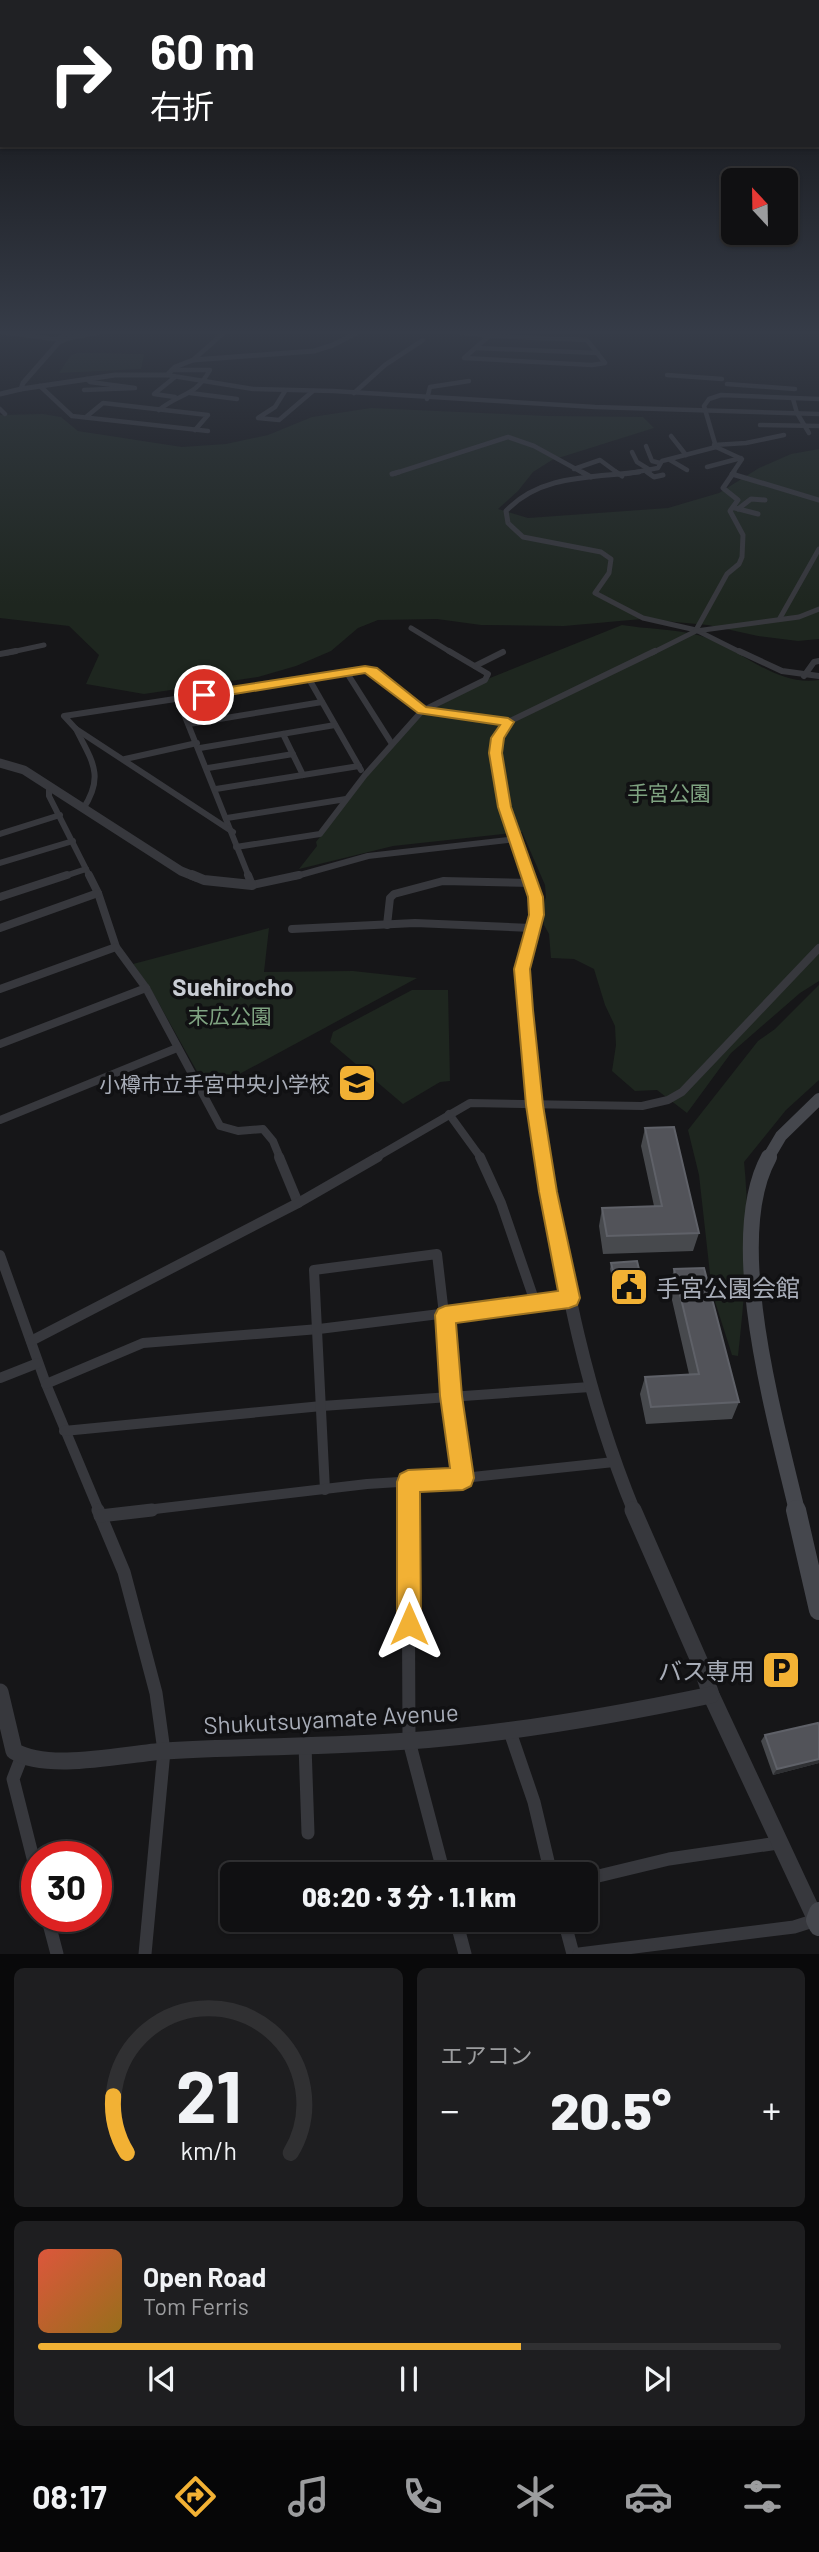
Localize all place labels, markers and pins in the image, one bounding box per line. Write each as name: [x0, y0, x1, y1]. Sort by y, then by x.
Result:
pin: [174, 665, 234, 725]
school or university icon: 小樽市立手宮中央小学校: [336, 1062, 378, 1104]
place label: 小樽市立手宮中央小学校: [99, 1071, 330, 1096]
public building icon: 手宮公園会館: [608, 1266, 650, 1308]
place label: 手宮公園会館: [656, 1273, 800, 1302]
parking icon: バス専用: [760, 1649, 802, 1691]
place label: バス専用: [658, 1656, 754, 1685]

